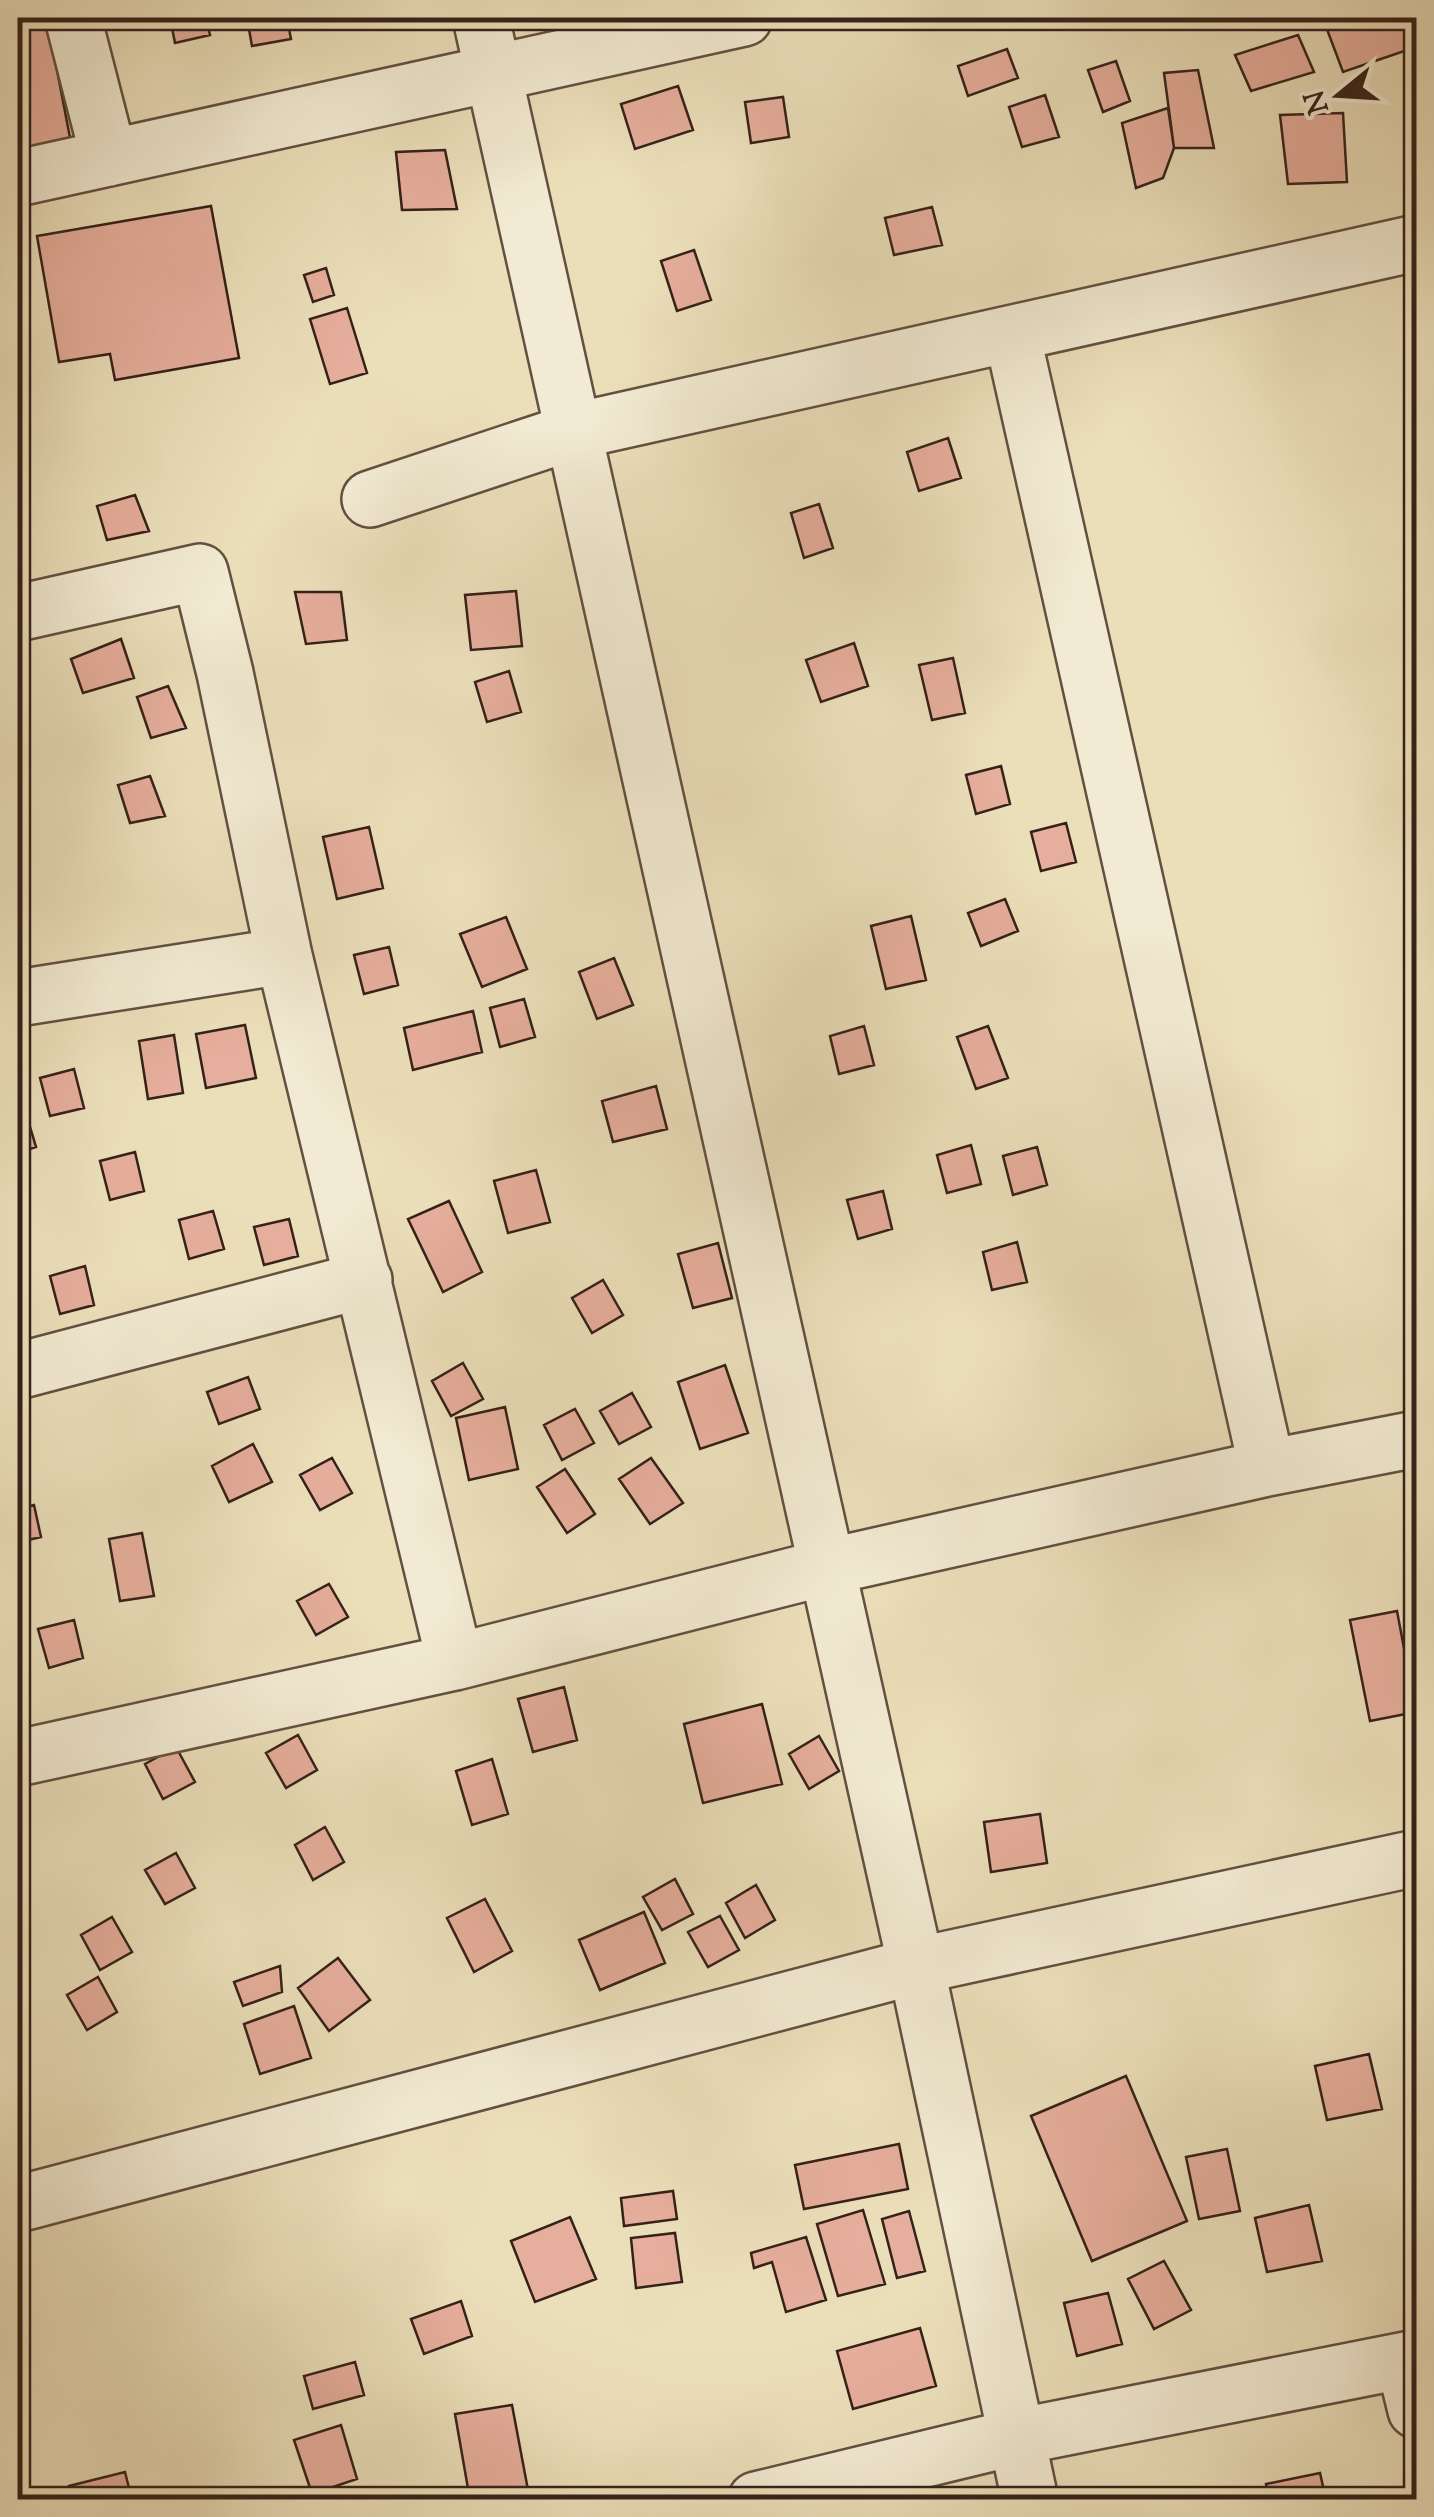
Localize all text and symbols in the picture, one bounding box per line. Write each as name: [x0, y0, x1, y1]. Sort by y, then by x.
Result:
north arrow: [1289, 45, 1389, 145]
text: N: [1296, 85, 1341, 119]

